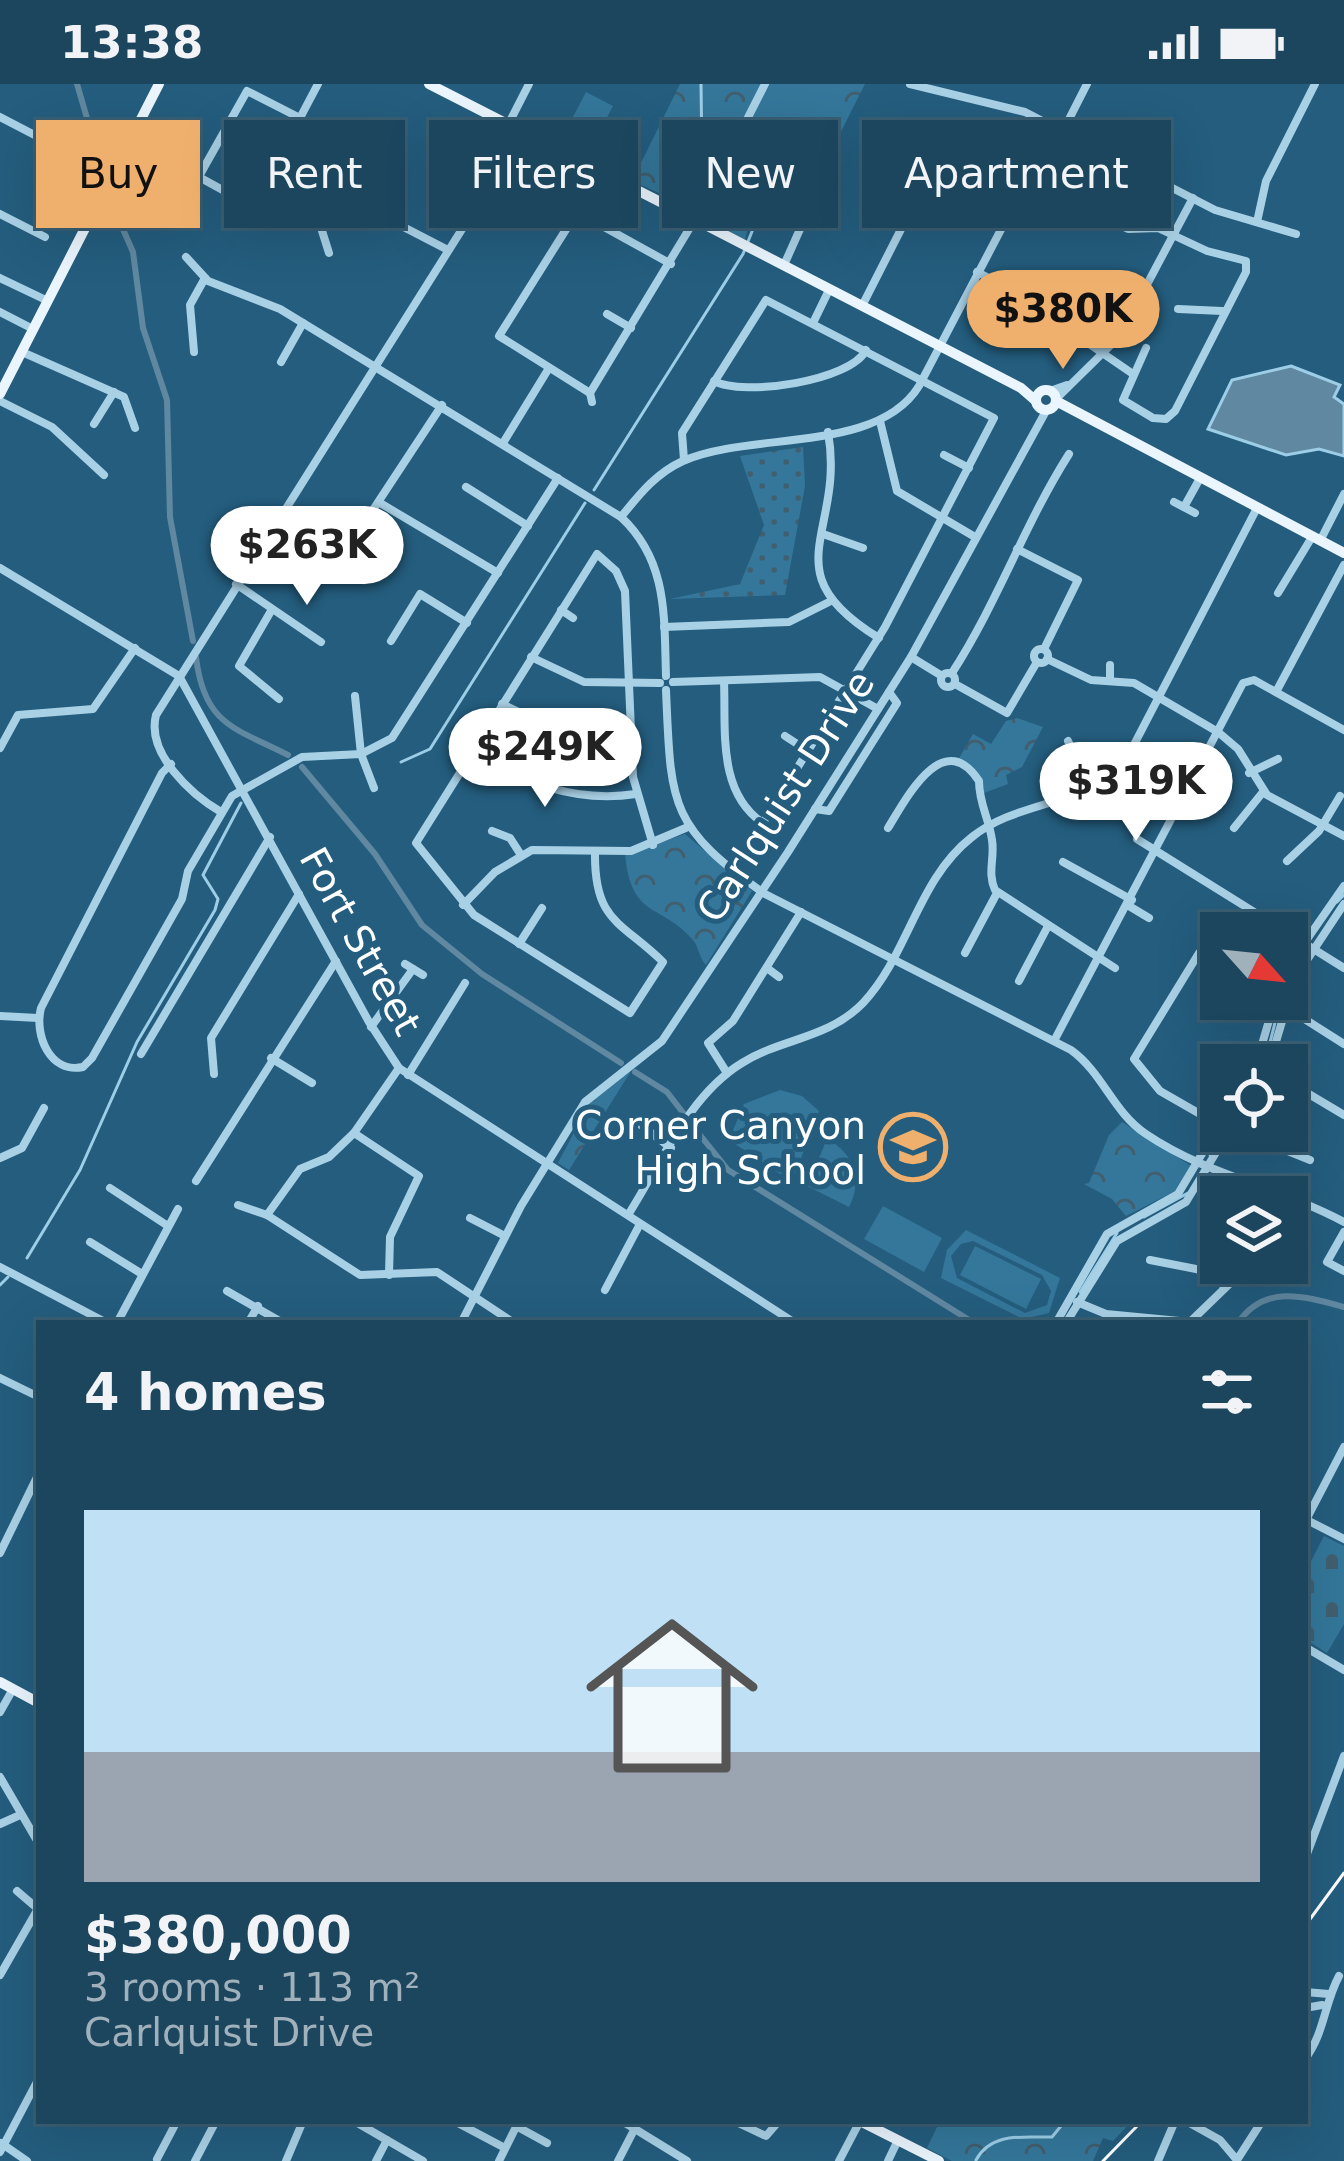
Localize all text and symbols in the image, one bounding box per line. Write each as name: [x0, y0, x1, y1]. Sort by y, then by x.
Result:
text: 13:38: [60, 16, 203, 69]
chip: Buy: [36, 120, 200, 228]
chip: Rent: [224, 120, 405, 228]
chip: Filters: [429, 120, 638, 228]
chip: New: [662, 120, 838, 228]
chip: Apartment: [862, 120, 1171, 228]
pin: $380K: [979, 270, 1147, 372]
text: $380K: [994, 286, 1132, 331]
pin: $263K: [223, 506, 391, 608]
text: $263K: [238, 522, 376, 567]
street label: Carlquist Drive: [687, 662, 883, 930]
pin: $249K: [461, 708, 629, 810]
text: $249K: [476, 724, 614, 769]
pin: $319K: [1052, 742, 1220, 844]
text: $319K: [1067, 758, 1205, 803]
street label: Fort Street: [291, 840, 430, 1043]
north arrow: [1200, 912, 1308, 1020]
map controls: [1200, 912, 1308, 1284]
button: locate: [1200, 1044, 1308, 1152]
place label: Corner Canyon High School: [575, 1103, 866, 1193]
school or university icon: Corner Canyon High School: [878, 1112, 948, 1182]
button: layers: [1200, 1176, 1308, 1284]
icon: filters: [1194, 1359, 1260, 1425]
text: 4 homes: [84, 1363, 327, 1422]
icon: home: [564, 1588, 780, 1804]
text: $380,000: [84, 1906, 352, 1965]
text: 3 rooms · 113 m²: [84, 1965, 420, 2010]
text: Carlquist Drive: [84, 2010, 374, 2055]

